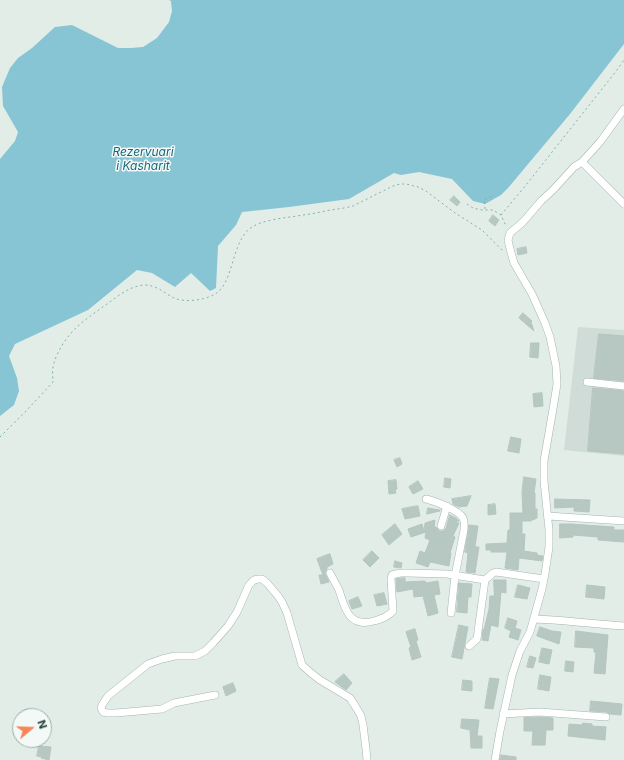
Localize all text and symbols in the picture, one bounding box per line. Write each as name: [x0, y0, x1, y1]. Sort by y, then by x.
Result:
water label: Rezervuari i Kasharit: [112, 145, 174, 173]
north arrow: [12, 708, 52, 748]
text: N: [34, 718, 50, 731]

